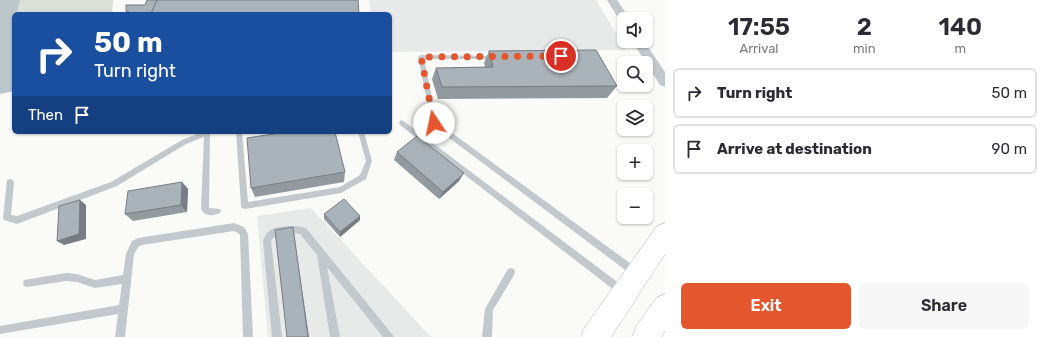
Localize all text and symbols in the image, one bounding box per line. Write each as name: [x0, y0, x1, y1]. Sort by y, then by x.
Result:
map controls: [617, 12, 653, 224]
button: sound: [617, 12, 653, 48]
text: 17:55: [728, 13, 790, 41]
text: 2: [857, 13, 872, 41]
text: 140: [938, 13, 982, 41]
text: 50 m: [94, 26, 163, 59]
icon: right: [28, 28, 80, 80]
pin: [544, 39, 578, 73]
text: Arrival: [739, 41, 778, 56]
text: min: [853, 41, 876, 56]
text: m: [954, 41, 966, 56]
icon: arrive: [550, 45, 572, 67]
button: search: [617, 56, 653, 92]
text: Turn right: [94, 60, 176, 82]
icon: right: [683, 82, 705, 104]
text: Turn right: [717, 84, 792, 102]
text: 50 m: [992, 84, 1027, 102]
button: layers: [617, 100, 653, 136]
position arrow: [413, 102, 455, 144]
icon: arrive: [71, 104, 93, 126]
text: Then: [28, 106, 63, 124]
icon: arrive: [683, 138, 705, 160]
text: Arrive at destination: [717, 140, 872, 158]
text: 90 m: [992, 140, 1027, 158]
button: +: [617, 144, 653, 180]
button: −: [617, 188, 653, 224]
button: Exit: [681, 283, 851, 329]
button: Share: [859, 283, 1029, 329]

